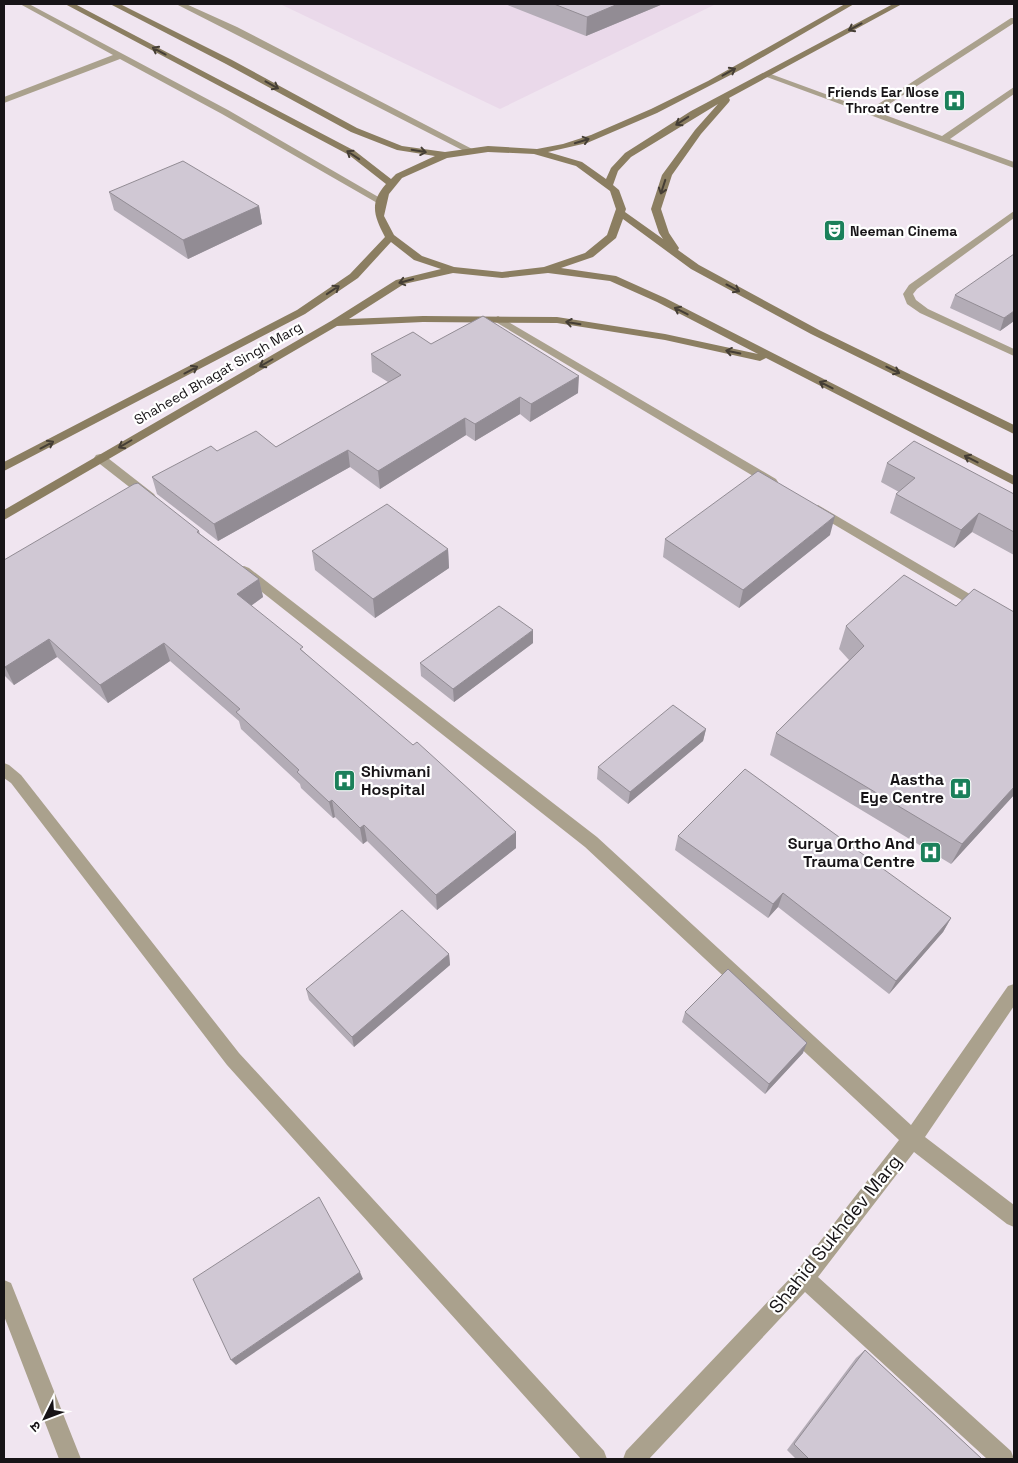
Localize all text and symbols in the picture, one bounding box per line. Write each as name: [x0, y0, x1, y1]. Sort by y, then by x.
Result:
one-way arrow: [848, 22, 863, 32]
one-way arrow: [152, 46, 167, 55]
one-way arrow: [721, 67, 736, 77]
one-way arrow: [264, 80, 279, 90]
place label: Friends Ear Nose Throat Centre: [827, 83, 939, 117]
hospital icon: Friends Ear Nose Throat Centre: [943, 88, 967, 112]
one-way arrow: [675, 116, 689, 126]
one-way arrow: [574, 136, 590, 146]
one-way arrow: [411, 146, 427, 156]
one-way arrow: [347, 150, 361, 160]
one-way arrow: [658, 178, 668, 194]
theatre icon: Neeman Cinema: [822, 219, 846, 243]
place label: Neeman Cinema: [850, 222, 957, 240]
one-way arrow: [398, 277, 414, 287]
one-way arrow: [726, 283, 741, 293]
one-way arrow: [326, 285, 340, 296]
one-way arrow: [674, 306, 689, 316]
street label: Shaheed Bhagat Singh Marg: [131, 317, 305, 429]
one-way arrow: [566, 317, 582, 327]
one-way arrow: [726, 347, 742, 356]
one-way arrow: [259, 358, 273, 368]
one-way arrow: [183, 365, 198, 374]
one-way arrow: [885, 366, 900, 375]
one-way arrow: [819, 380, 834, 389]
one-way arrow: [118, 439, 132, 449]
one-way arrow: [39, 440, 54, 449]
one-way arrow: [964, 454, 979, 463]
place label: Shivmani Hospital: [361, 761, 431, 800]
hospital icon: Shivmani Hospital: [333, 768, 357, 792]
place label: Aastha Eye Centre: [860, 769, 944, 808]
hospital icon: Aastha Eye Centre: [948, 776, 972, 800]
place label: Surya Ortho And Trauma Centre: [788, 833, 915, 872]
hospital icon: Surya Ortho And Trauma Centre: [919, 840, 943, 864]
street label: Shahid Sukhdev Marg: [763, 1149, 907, 1319]
north arrow: [20, 1393, 70, 1443]
text: उ: [25, 1417, 45, 1436]

